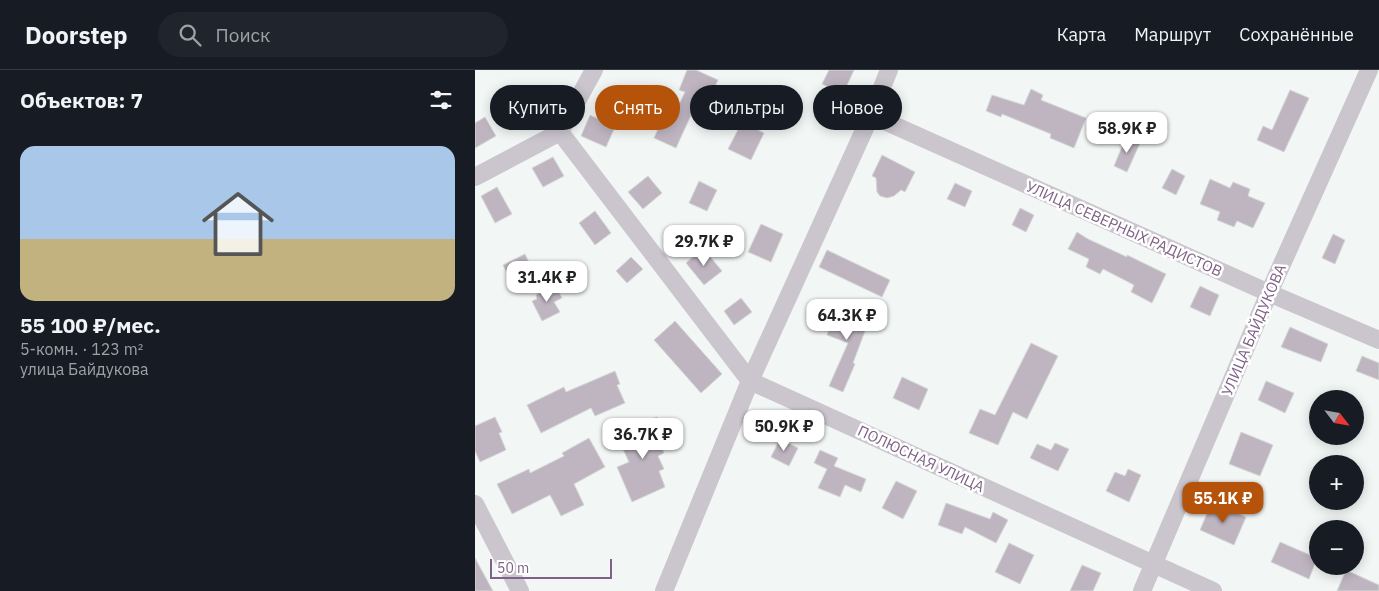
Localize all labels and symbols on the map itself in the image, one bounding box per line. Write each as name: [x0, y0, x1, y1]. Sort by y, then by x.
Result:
pin: 58.9K ₽: [1081, 112, 1173, 154]
street label: УЛИЦА СЕВЕРНЫХ РАДИСТОВ: [1023, 177, 1225, 281]
pin: 29.7K ₽: [658, 224, 750, 267]
pin: 31.4K ₽: [501, 260, 593, 303]
street label: УЛИЦА БАЙДУКОВА: [1217, 261, 1290, 399]
pin: 64.3K ₽: [801, 298, 893, 341]
north arrow: [1309, 390, 1364, 445]
pin: 50.9K ₽: [738, 410, 830, 452]
pin: 36.7K ₽: [597, 418, 689, 460]
street label: ПОЛЮСНАЯ УЛИЦА: [855, 421, 988, 496]
pin: 55.1K ₽: [1177, 482, 1269, 524]
scale bar: [490, 556, 613, 579]

